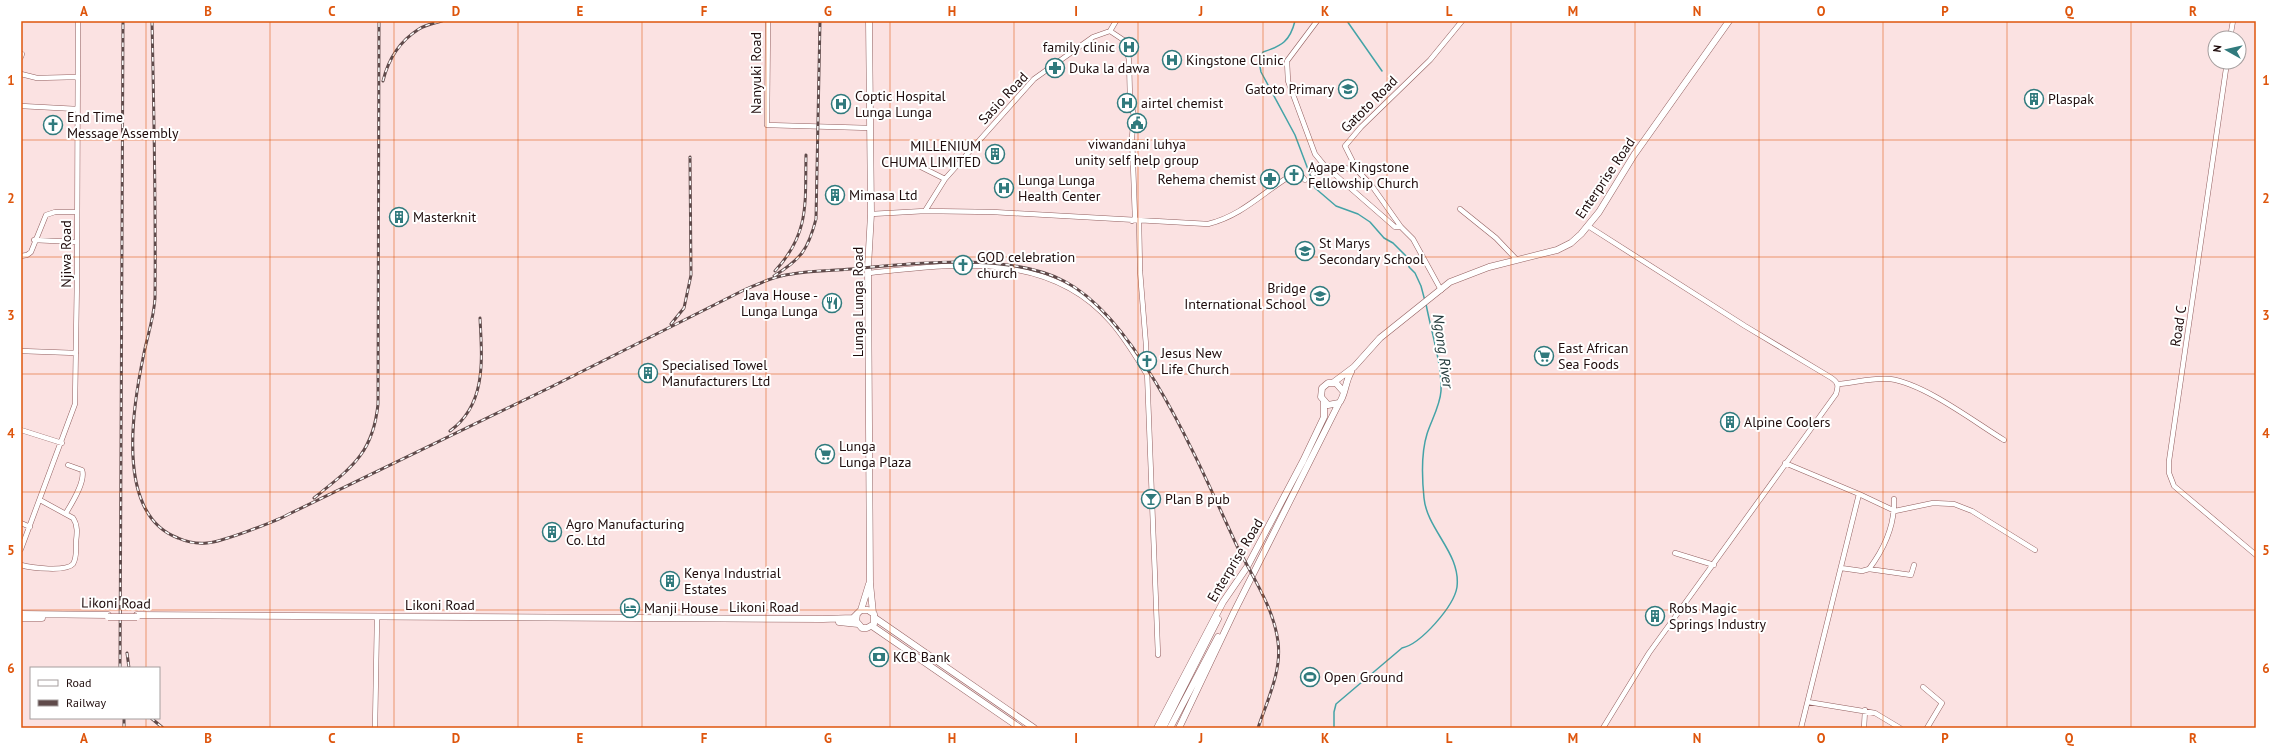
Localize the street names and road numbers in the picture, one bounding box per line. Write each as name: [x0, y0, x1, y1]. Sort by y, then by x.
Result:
street label: Nanyuki Road: [747, 32, 765, 114]
street label: Sasio Road: [974, 68, 1032, 128]
street label: Gatoto Road: [1337, 72, 1401, 136]
street label: Enterprise Road: [1571, 134, 1639, 222]
street label: Njiwa Road: [57, 220, 75, 288]
street label: Lunga Lunga Road: [849, 247, 867, 357]
street label: Road C: [2166, 304, 2190, 348]
street label: Enterprise Road: [1203, 515, 1267, 605]
street label: Likoni Road: [81, 593, 151, 613]
street label: Likoni Road: [405, 596, 475, 614]
street label: Likoni Road: [729, 598, 799, 616]

